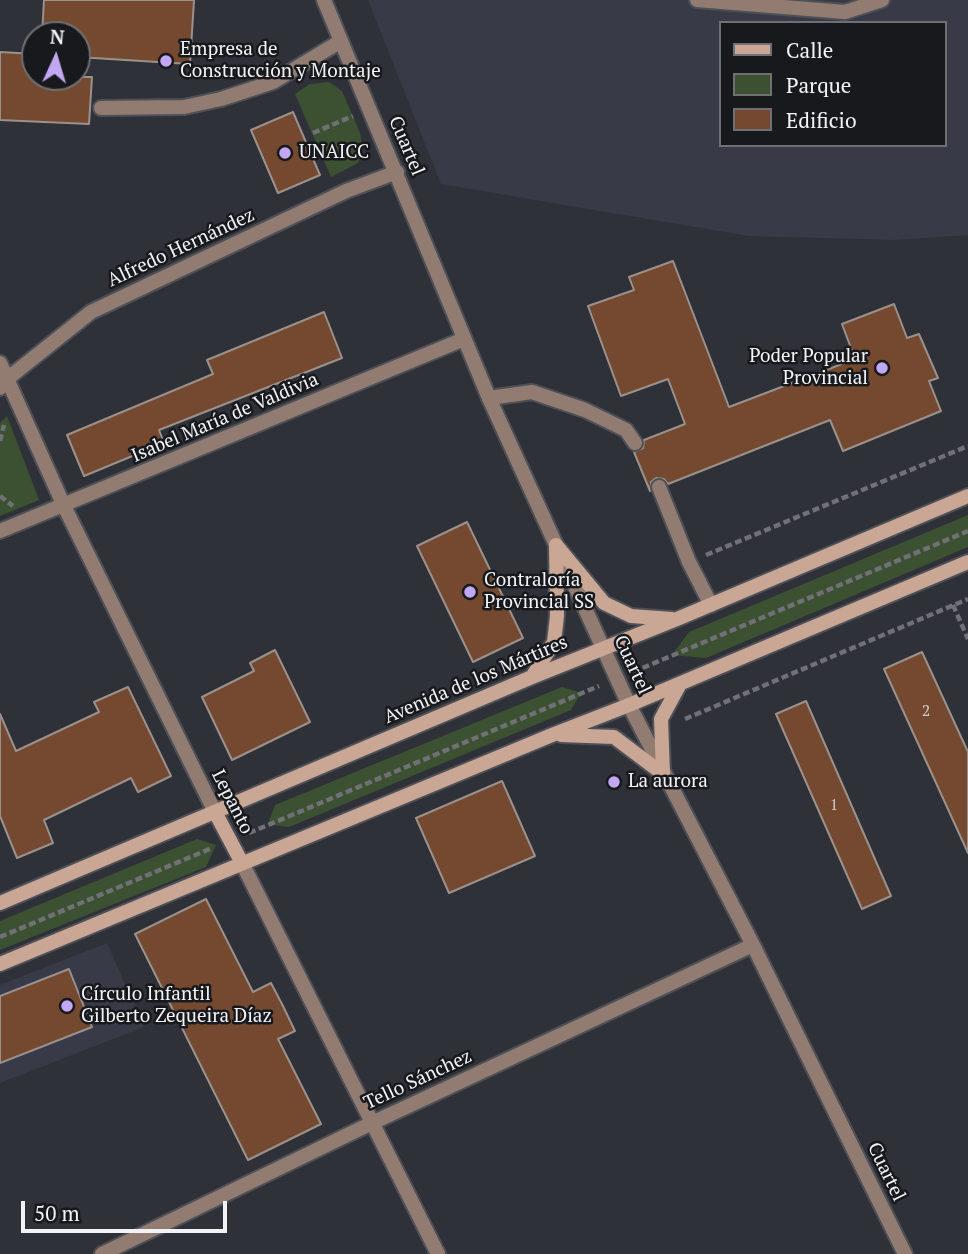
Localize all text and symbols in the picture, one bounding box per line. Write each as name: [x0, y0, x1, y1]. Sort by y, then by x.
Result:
north arrow: [21, 21, 91, 91]
legend: [720, 21, 947, 147]
text: N: [49, 24, 65, 50]
text: Calle: [786, 36, 833, 64]
place label: Empresa de Construcción y Montaje: [180, 39, 381, 83]
marker: Empresa de Construcción y Montaje: [158, 53, 174, 69]
text: Parque: [786, 71, 851, 99]
text: Edificio: [786, 106, 857, 134]
street label: Cuartel: [383, 113, 429, 179]
place label: UNAICC: [299, 142, 369, 164]
marker: UNAICC: [277, 145, 293, 161]
street label: Alfredo Hernández: [104, 204, 258, 292]
place label: Poder Popular Provincial: [749, 346, 868, 390]
marker: Poder Popular Provincial: [874, 360, 890, 376]
street label: Isabel María de Valdivia: [128, 368, 322, 468]
place label: Contraloría Provincial SS: [484, 570, 594, 614]
marker: Contraloría Provincial SS: [462, 584, 478, 600]
street label: Avenida de los Mártires: [381, 631, 571, 729]
street label: Cuartel: [608, 632, 656, 698]
house number: 2: [922, 701, 930, 721]
street label: Lepanto: [206, 766, 258, 838]
place label: La aurora: [628, 771, 708, 793]
marker: La aurora: [606, 774, 622, 790]
house number: 1: [830, 795, 838, 815]
place label: Círculo Infantil Gilberto Zequeira Díaz: [81, 984, 272, 1028]
marker: Círculo Infantil Gilberto Zequeira Díaz: [59, 998, 75, 1014]
street label: Tello Sánchez: [360, 1045, 476, 1115]
street label: Cuartel: [862, 1139, 910, 1205]
scale bar: [24, 1188, 231, 1232]
text: 50 m: [34, 1199, 80, 1227]

